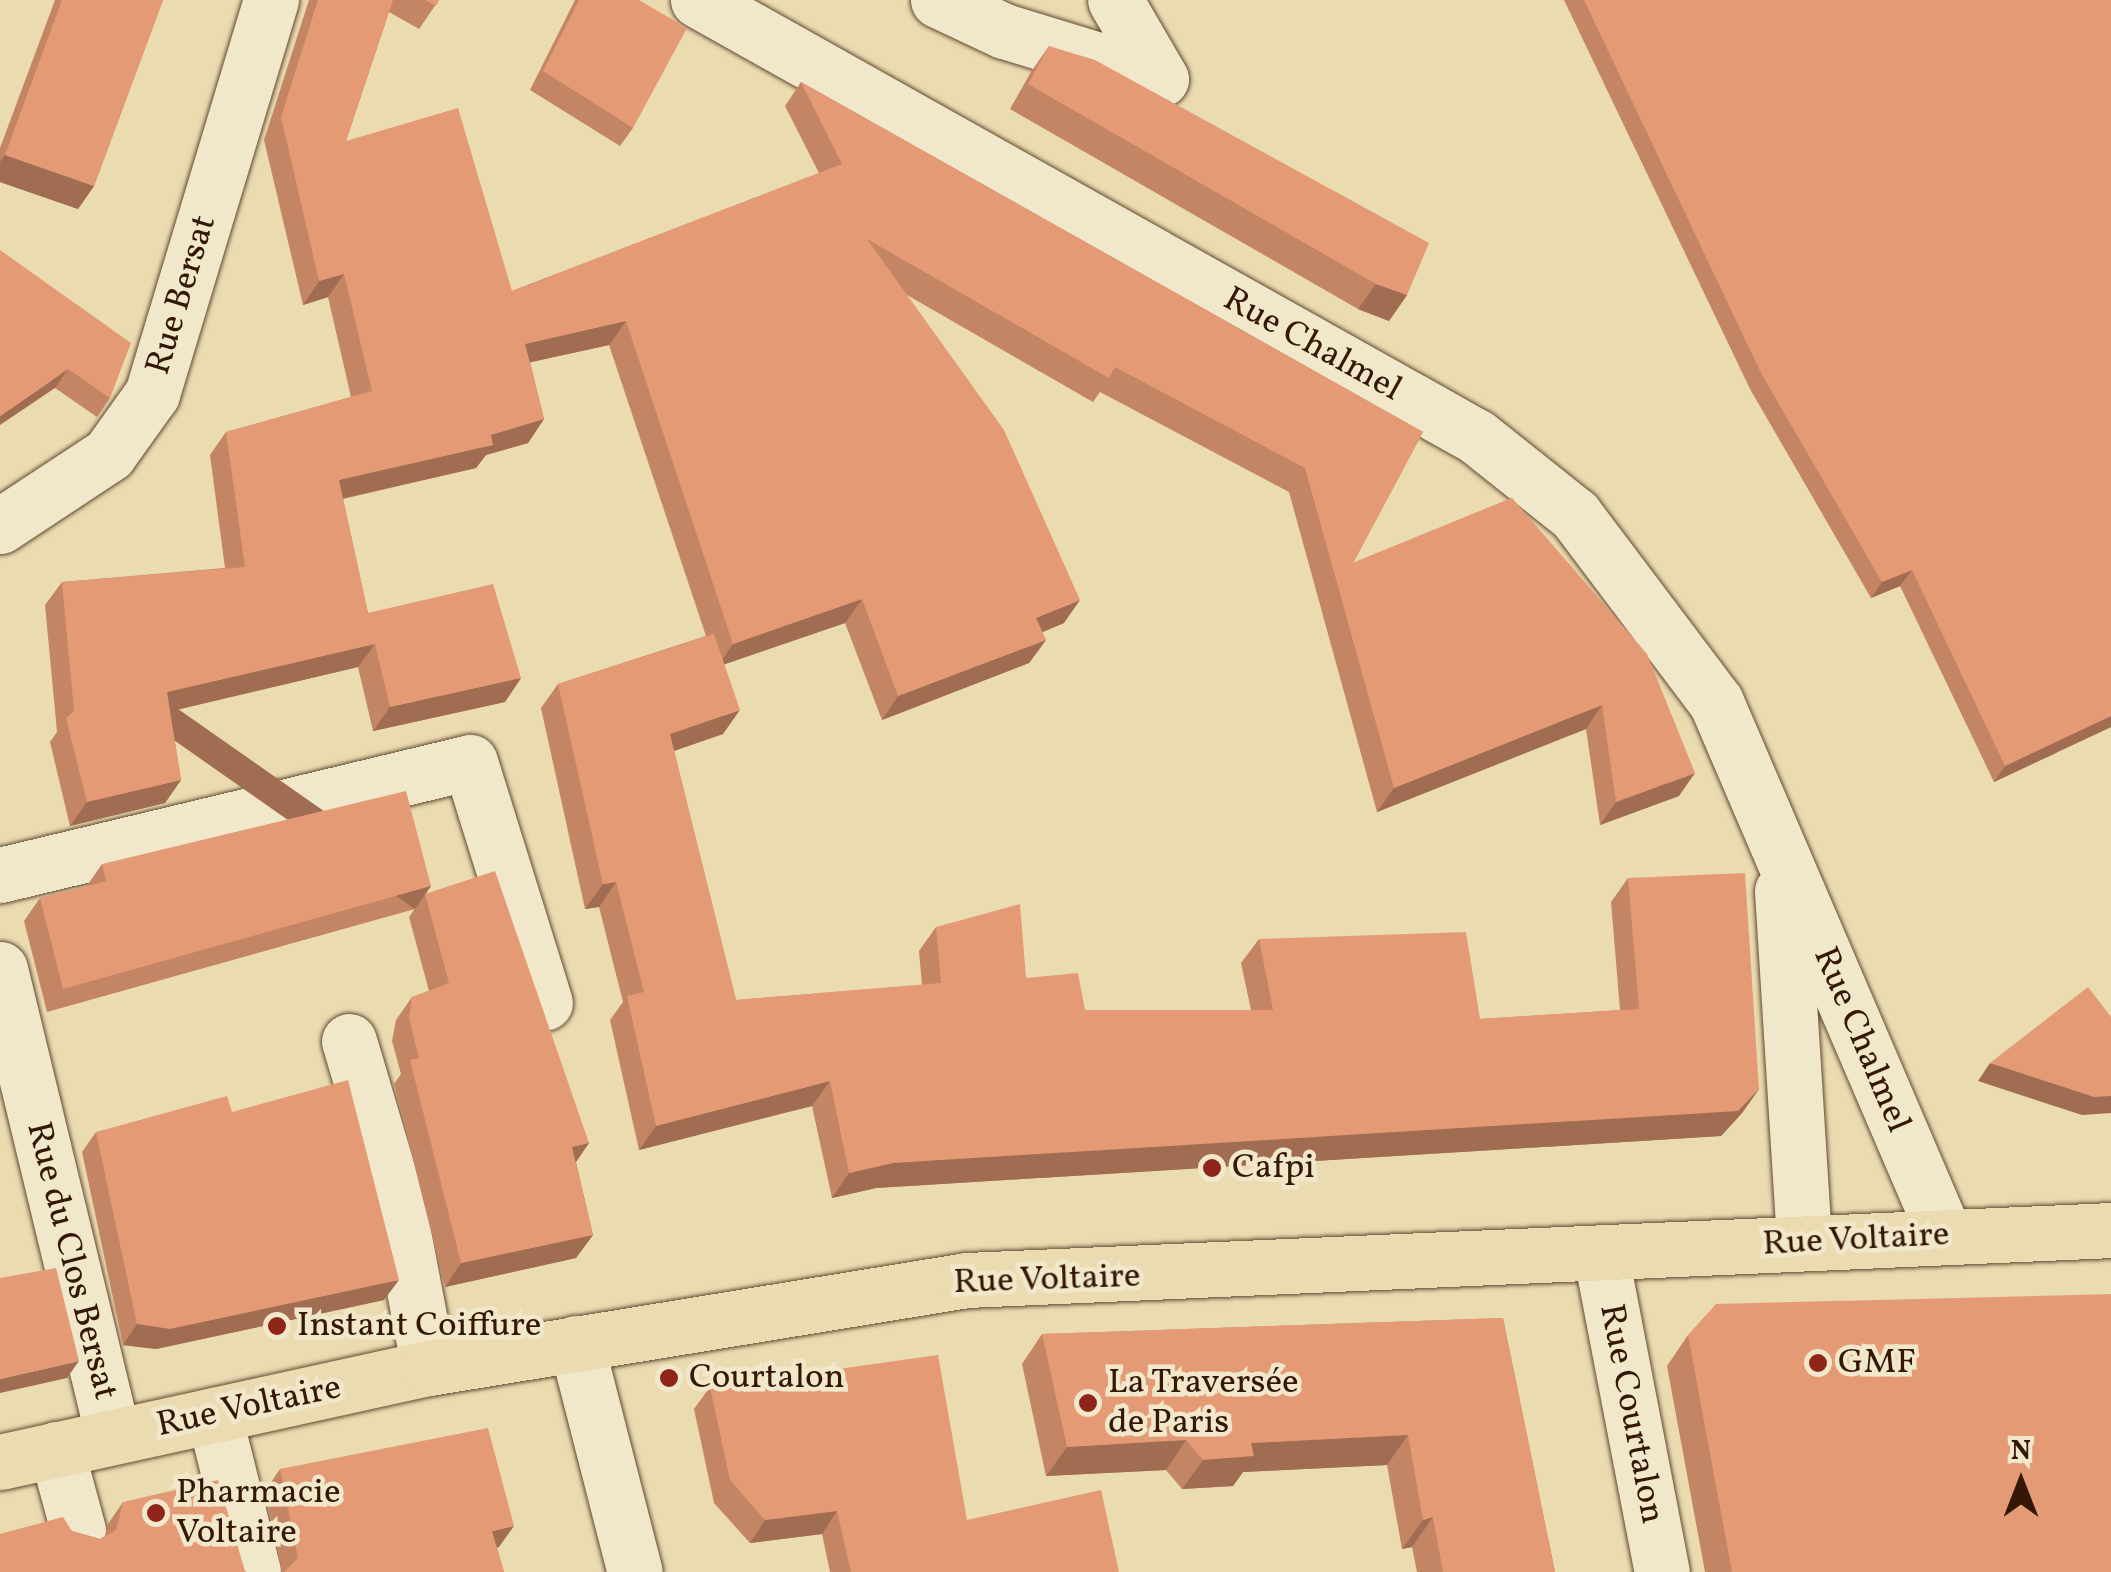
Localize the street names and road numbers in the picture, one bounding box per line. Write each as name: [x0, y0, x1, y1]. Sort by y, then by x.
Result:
street label: Rue Bersat: [138, 210, 226, 380]
street label: Rue Chalmel: [1216, 279, 1408, 411]
street label: Rue Chalmel: [1803, 941, 1919, 1139]
street label: Rue du Clos Bersat: [16, 1118, 126, 1404]
street label: Rue Voltaire: [1761, 1214, 1951, 1266]
street label: Rue Voltaire: [952, 1256, 1142, 1304]
street label: Rue Courtalon: [1589, 1301, 1673, 1527]
street label: Rue Voltaire: [153, 1367, 345, 1447]

